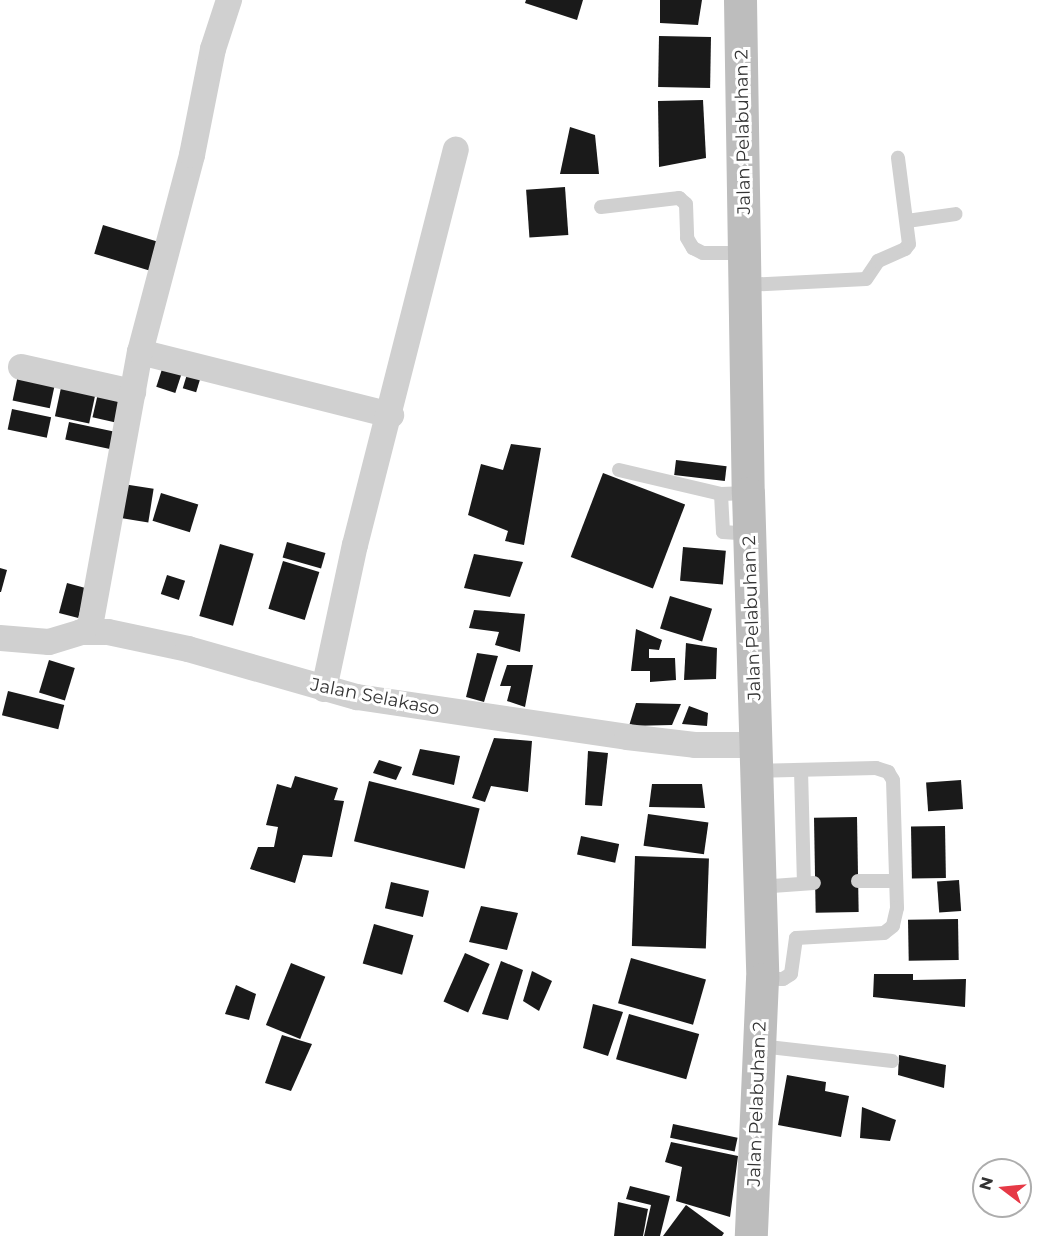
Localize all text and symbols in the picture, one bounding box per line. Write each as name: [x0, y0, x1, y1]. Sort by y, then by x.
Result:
street label: Jalan Pelabuhan 2: [731, 49, 755, 215]
street label: Jalan Pelabuhan 2: [738, 535, 766, 701]
street label: Jalan Selakaso: [309, 674, 441, 720]
street label: Jalan Pelabuhan 2: [743, 1021, 771, 1187]
north arrow: [972, 1158, 1032, 1218]
text: N: [975, 1175, 997, 1192]

